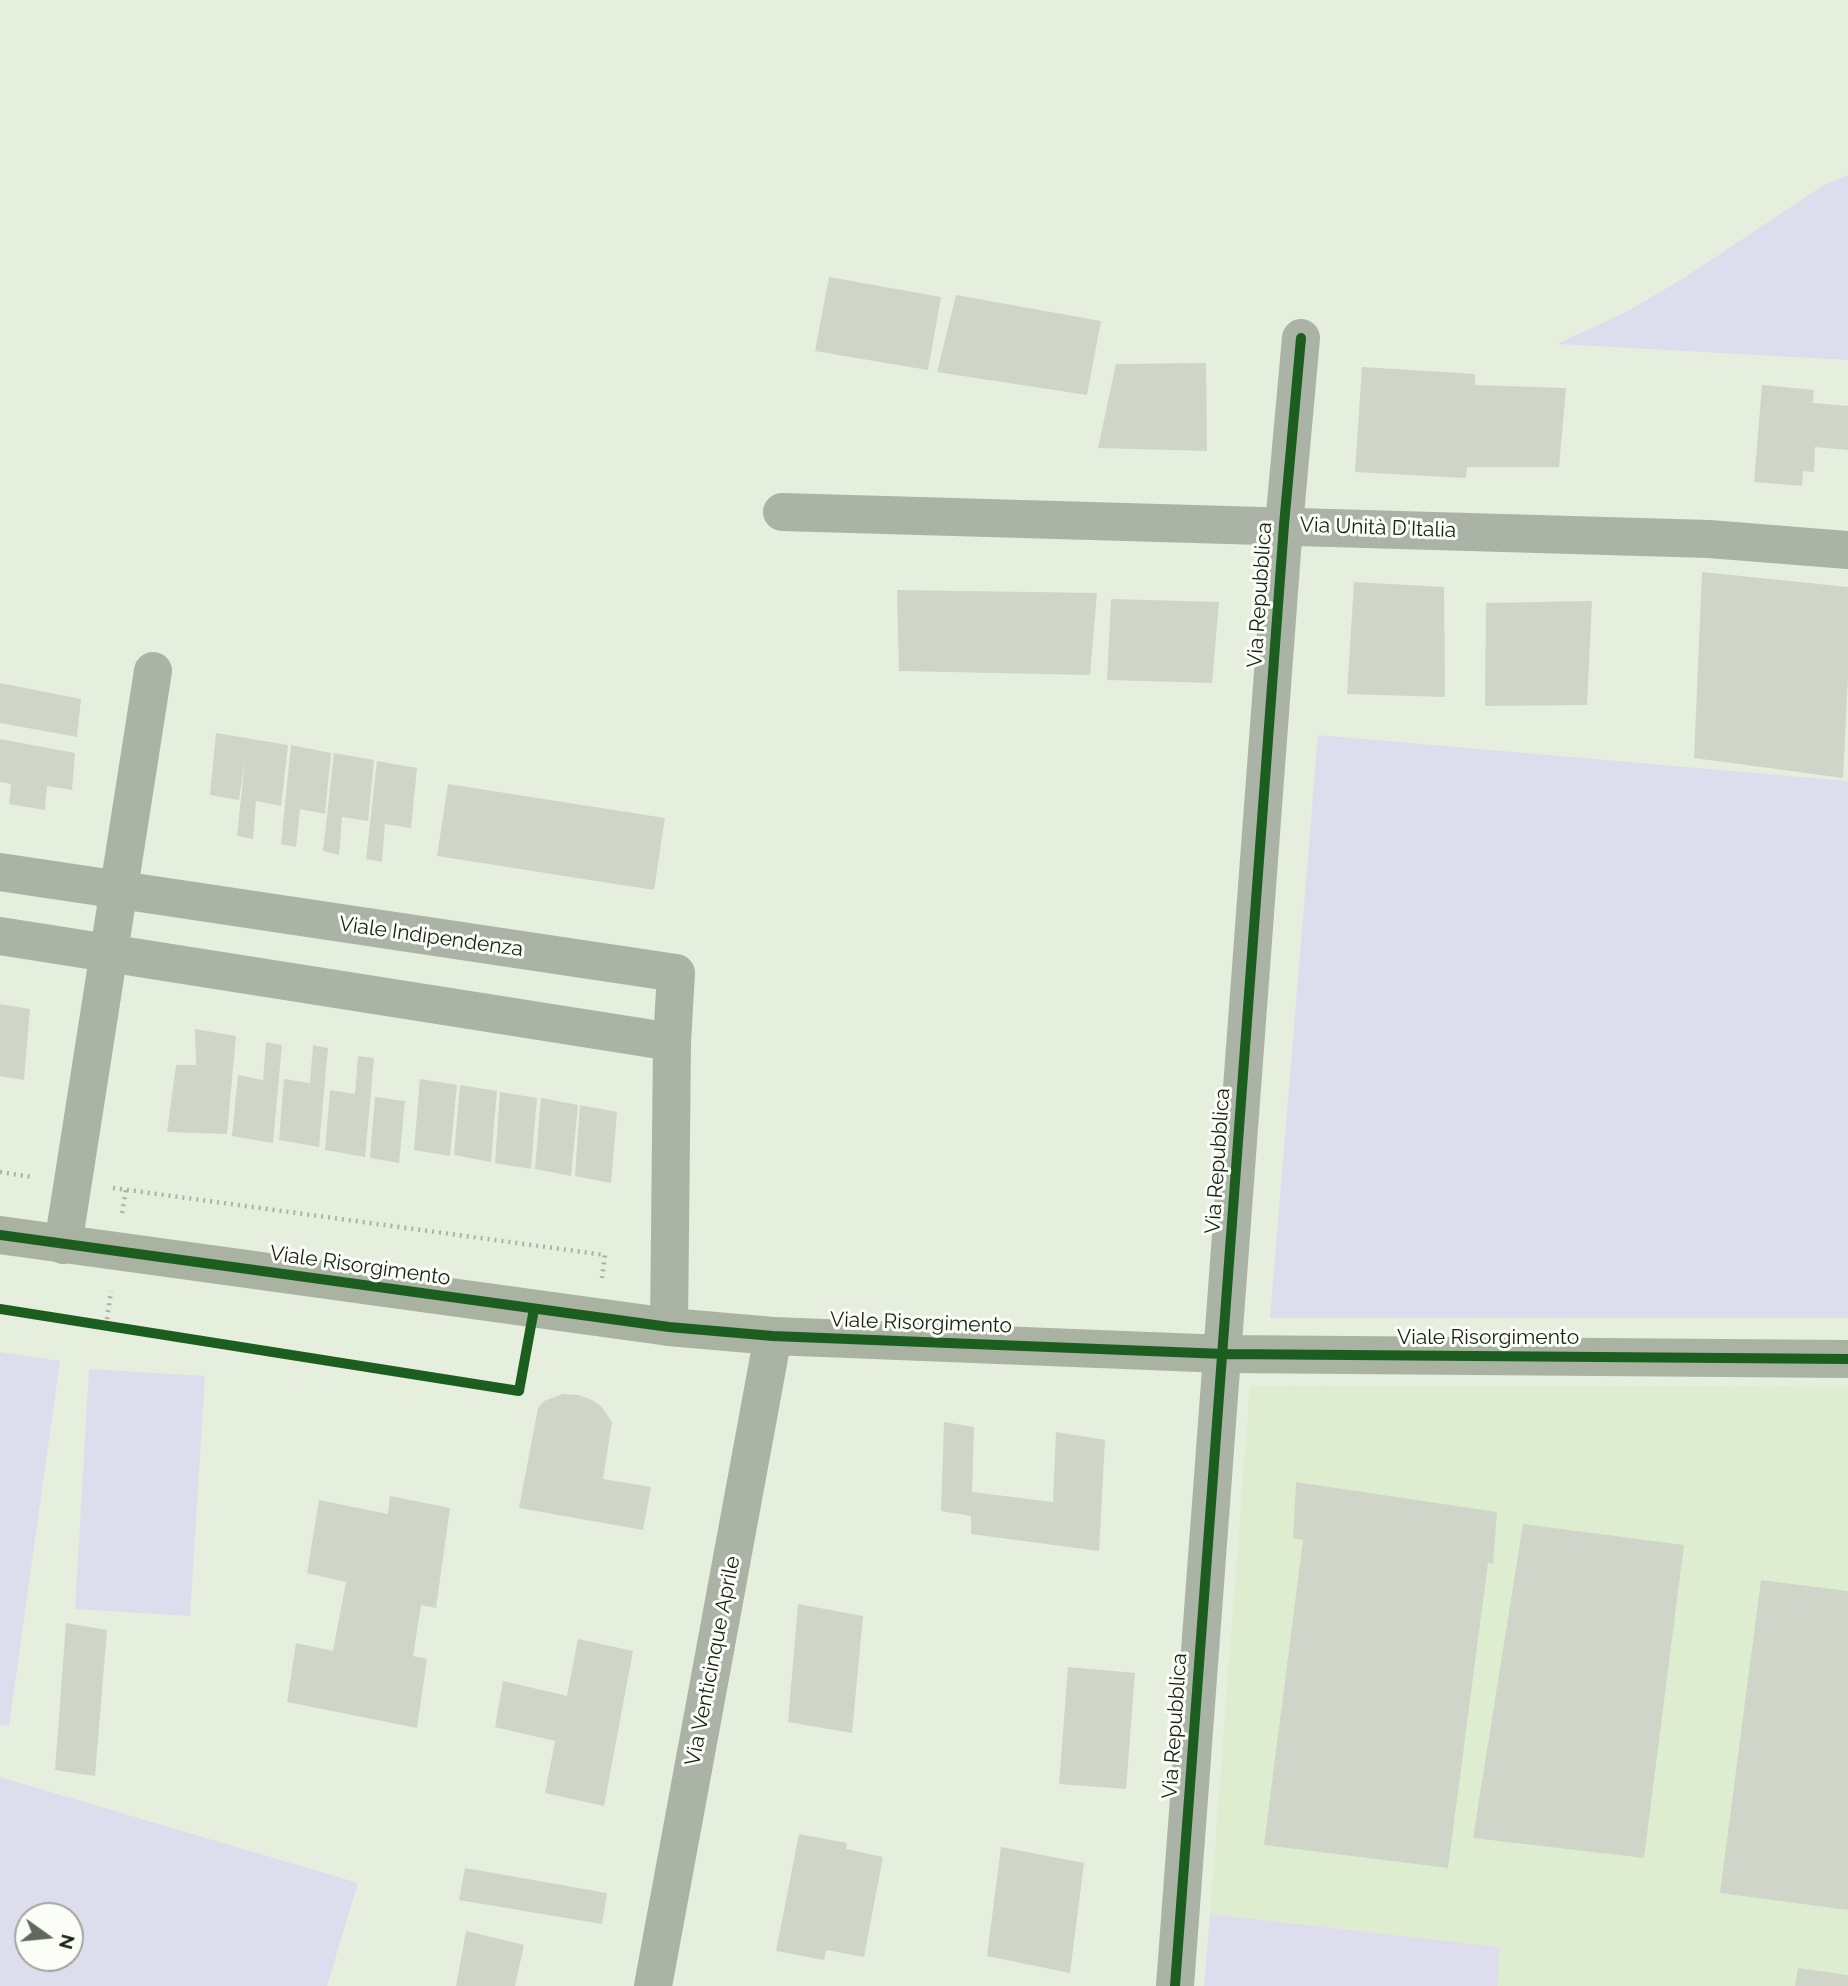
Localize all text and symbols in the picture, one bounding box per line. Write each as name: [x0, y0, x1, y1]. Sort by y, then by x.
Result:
street label: Via Unità D'Italia: [1299, 513, 1457, 543]
street label: Via Repubblica: [1242, 521, 1278, 669]
street label: Viale Indipendenza: [337, 912, 525, 962]
street label: Via Repubblica: [1200, 1087, 1236, 1235]
street label: Viale Risorgimento: [268, 1241, 452, 1291]
street label: Viale Risorgimento: [829, 1307, 1013, 1339]
street label: Viale Risorgimento: [1397, 1325, 1579, 1351]
street label: Via Venticinque Aprile: [680, 1554, 746, 1768]
street label: Via Repubblica: [1157, 1652, 1193, 1800]
north arrow: [14, 1902, 84, 1972]
text: N: [55, 1932, 80, 1952]

